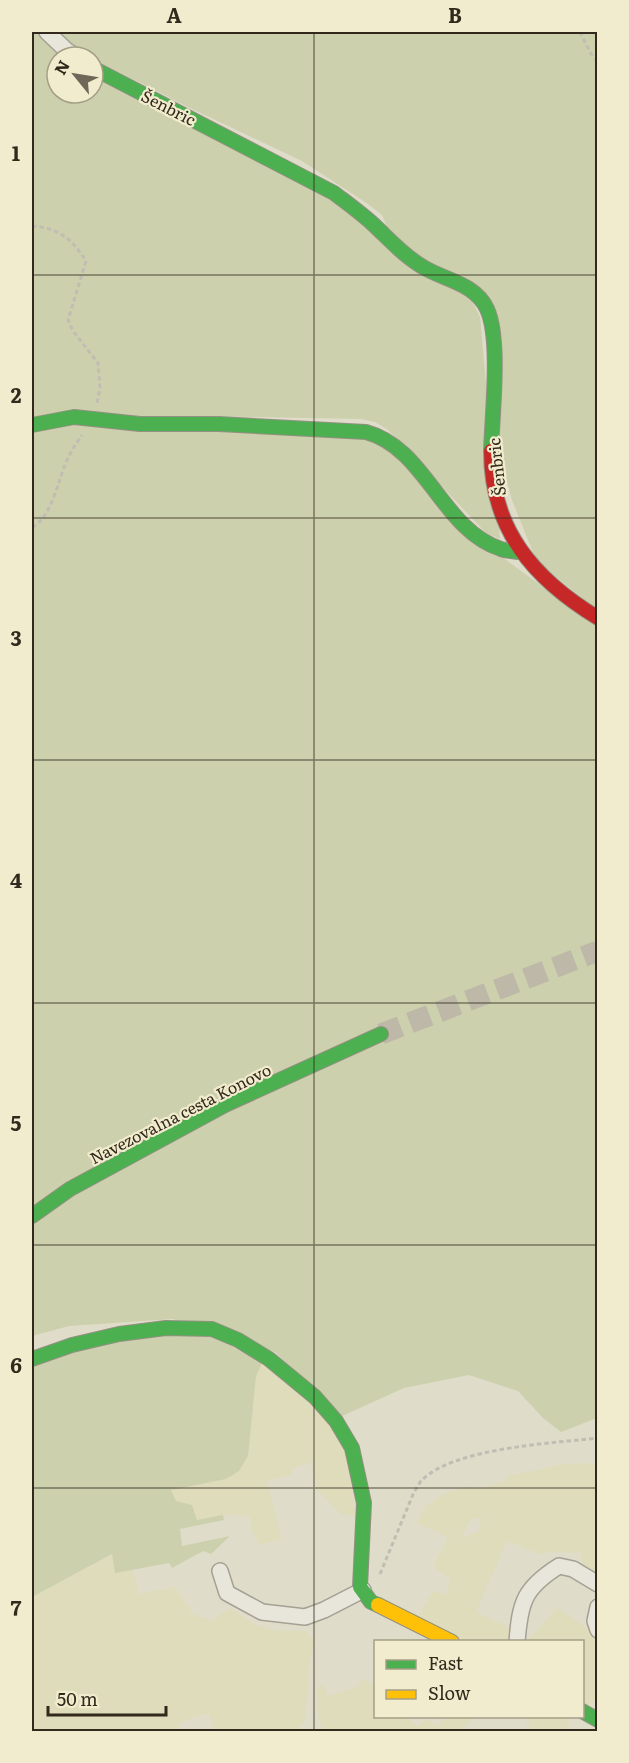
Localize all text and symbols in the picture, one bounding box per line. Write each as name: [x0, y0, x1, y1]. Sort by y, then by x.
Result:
text: A: [166, 0, 182, 29]
text: B: [448, 0, 462, 29]
north arrow: [45, 45, 105, 105]
text: N: [47, 55, 75, 79]
street label: Šenbric: [138, 83, 200, 131]
text: 1: [12, 137, 20, 167]
text: 2: [11, 379, 22, 409]
street label: Šenbric: [481, 437, 511, 497]
text: 3: [10, 622, 22, 652]
text: 4: [10, 864, 22, 894]
street label: Navezovalna cesta Konovo: [85, 1057, 275, 1169]
text: 5: [11, 1107, 22, 1137]
text: 6: [10, 1349, 22, 1379]
text: 7: [11, 1592, 22, 1622]
legend: [374, 1640, 584, 1718]
text: Fast: [428, 1649, 464, 1676]
scale bar: [48, 1679, 166, 1717]
text: Slow: [428, 1679, 471, 1706]
text: 50 m: [57, 1685, 98, 1712]

